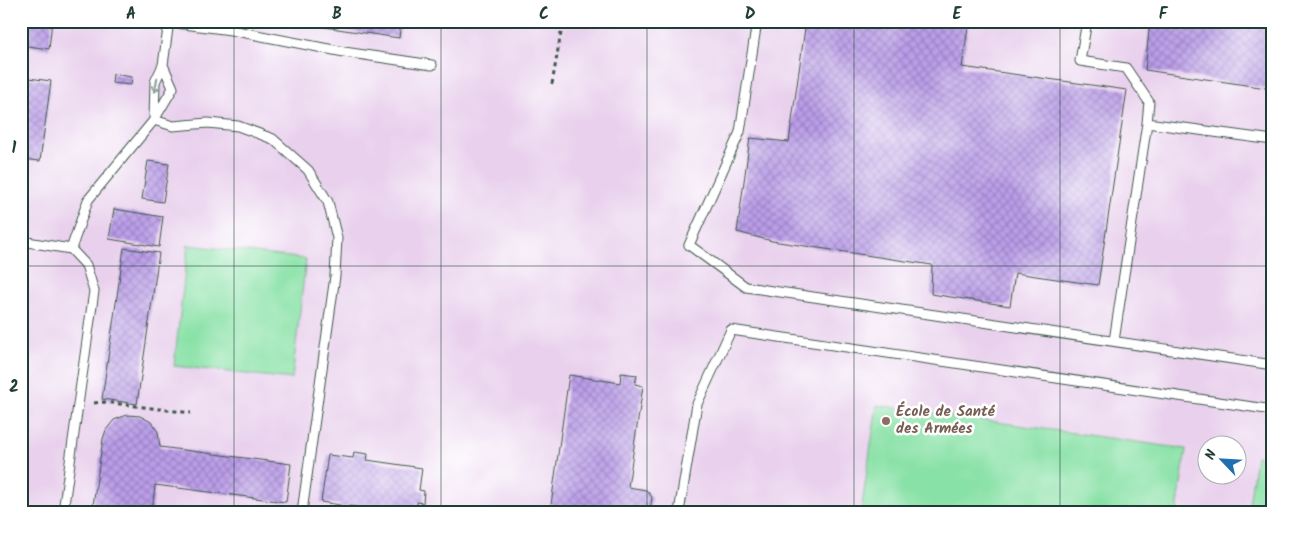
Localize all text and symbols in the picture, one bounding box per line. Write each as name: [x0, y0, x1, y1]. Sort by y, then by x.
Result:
text: A: [126, 2, 136, 27]
text: B: [332, 2, 342, 27]
text: C: [539, 2, 549, 27]
text: D: [745, 2, 756, 27]
text: E: [953, 2, 963, 27]
text: F: [1159, 2, 1169, 27]
one-way arrow: [151, 76, 161, 92]
text: 1: [12, 136, 17, 161]
text: 2: [9, 375, 19, 400]
place label: École de Santé des Armées: [896, 400, 996, 441]
marker: École de Santé des Armées: [880, 415, 892, 427]
north arrow: [1196, 436, 1246, 486]
text: N: [1199, 446, 1223, 464]

